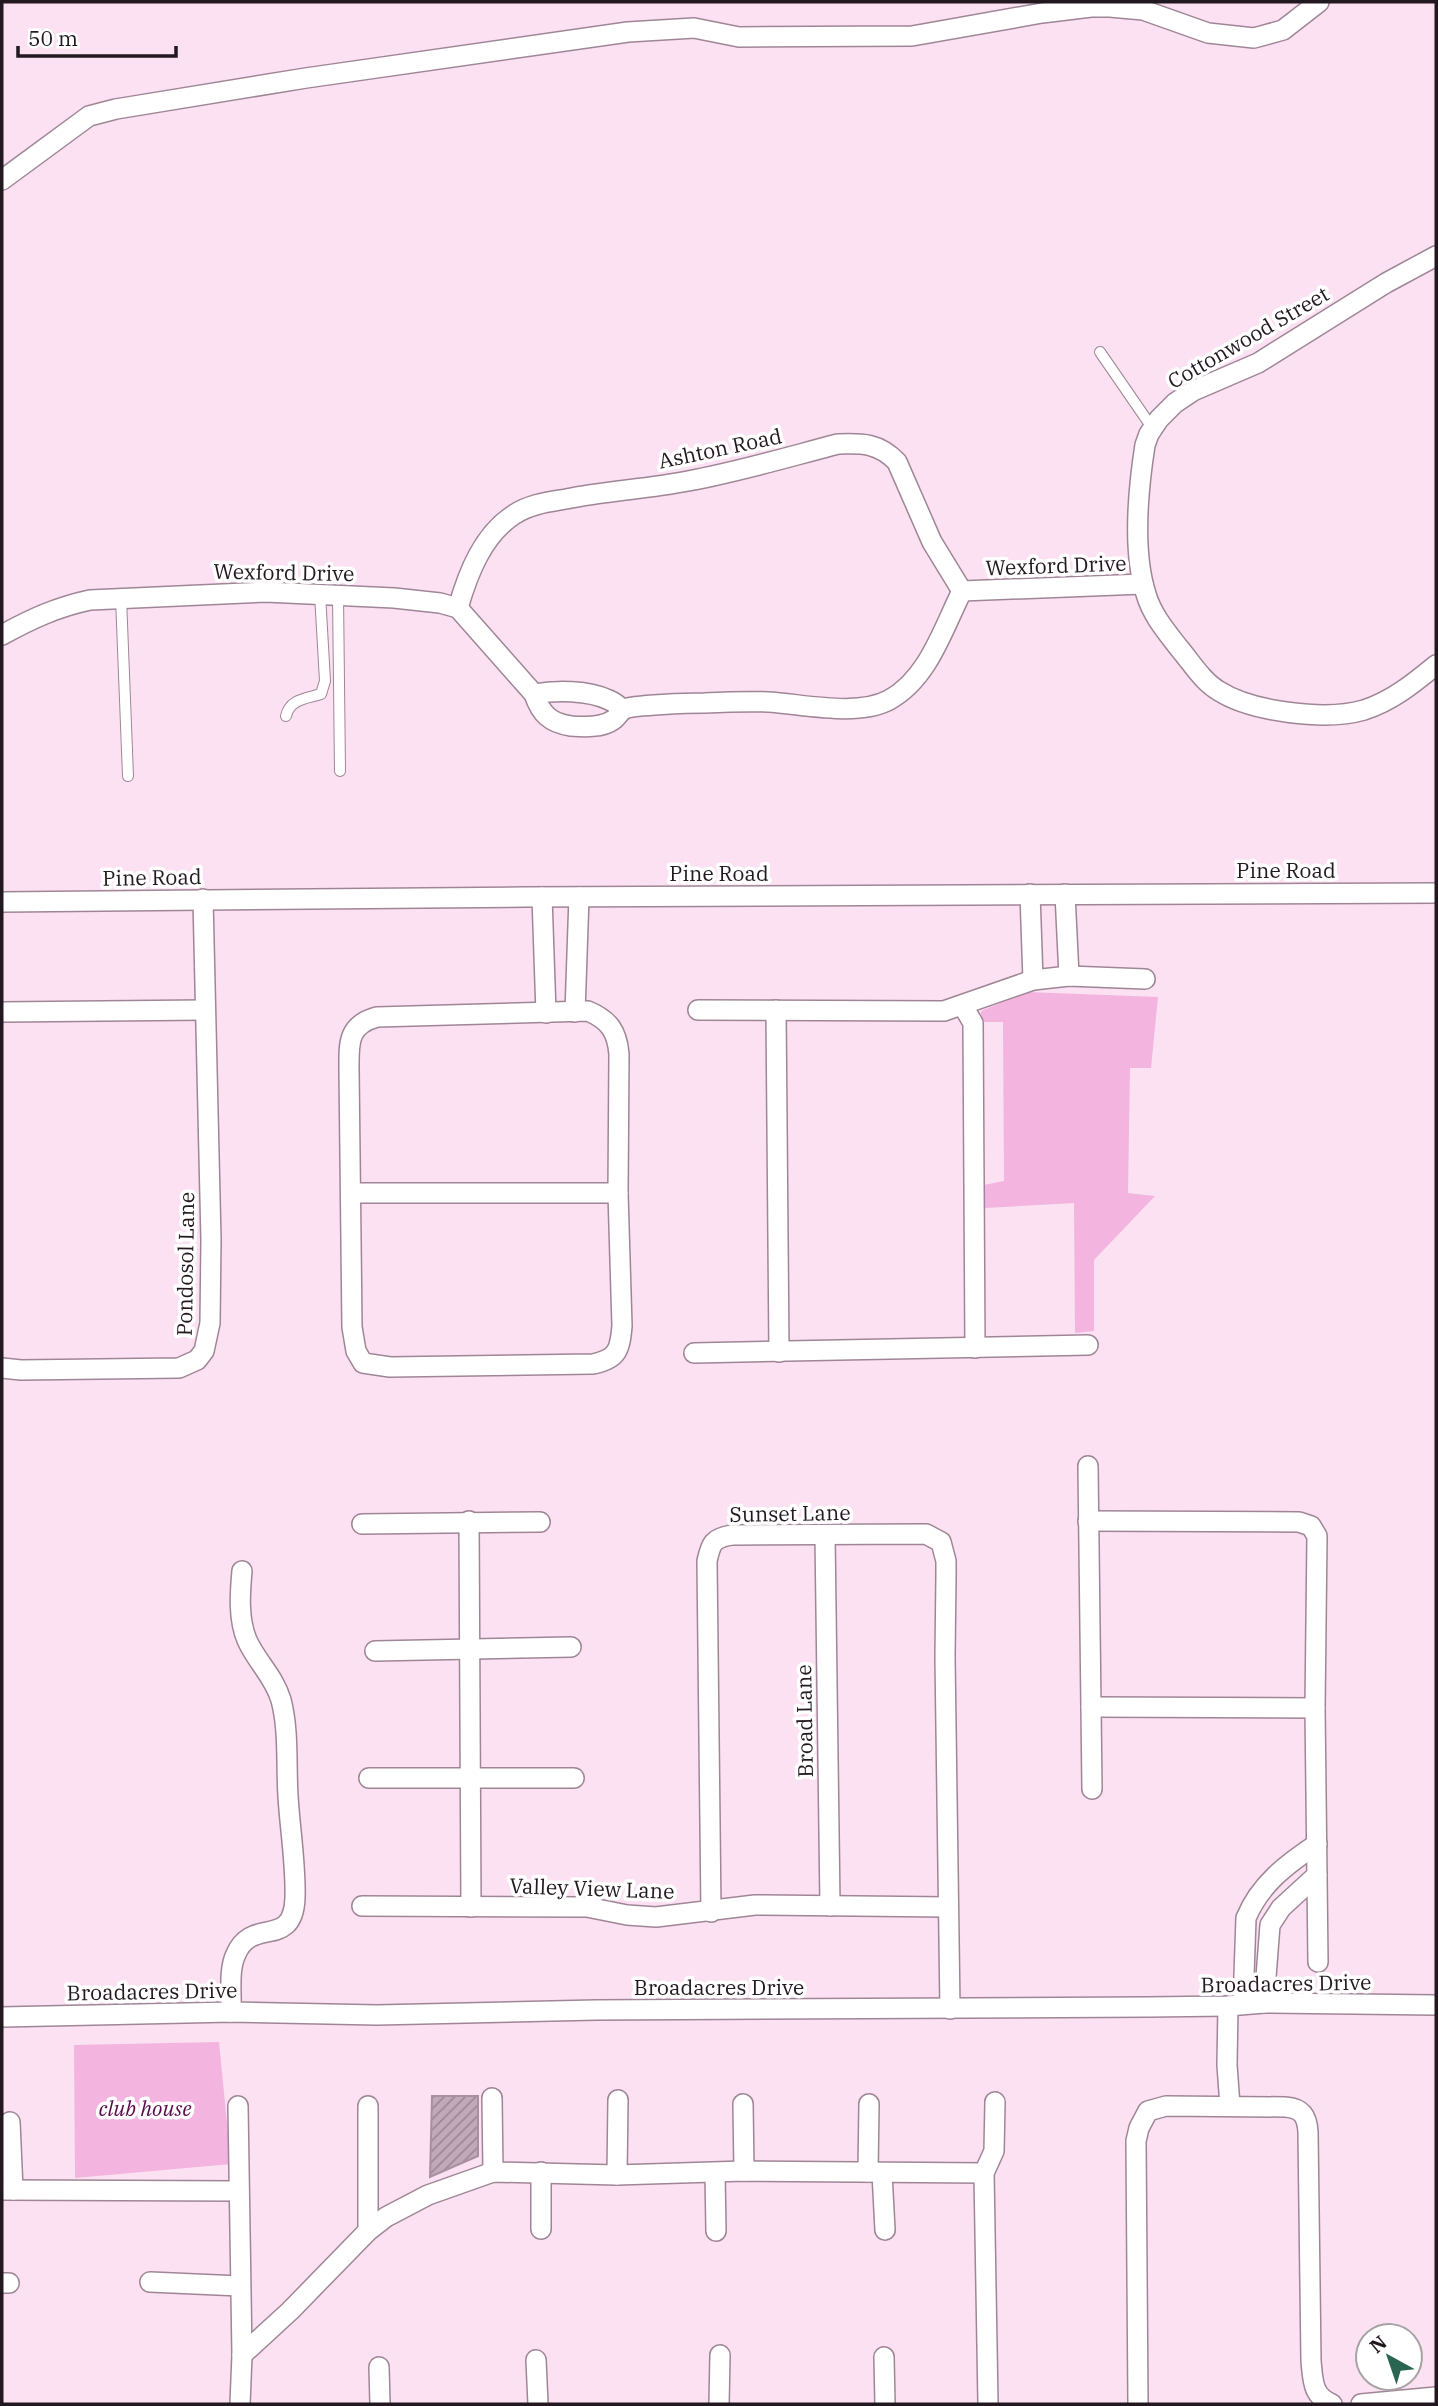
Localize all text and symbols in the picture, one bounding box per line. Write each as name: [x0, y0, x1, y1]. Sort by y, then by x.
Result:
scale bar: [18, 14, 175, 58]
text: 50 m: [28, 24, 78, 52]
street label: Cottonwood Street: [1162, 279, 1334, 395]
street label: Ashton Road: [656, 421, 784, 475]
street label: Wexford Drive: [985, 549, 1127, 581]
street label: Wexford Drive: [213, 557, 355, 587]
street label: Pine Road: [1236, 856, 1336, 884]
street label: Pine Road: [669, 859, 769, 887]
street label: Pine Road: [102, 862, 202, 892]
street label: Pondosol Lane: [170, 1192, 200, 1336]
street label: Sunset Lane: [729, 1498, 851, 1528]
street label: Broad Lane: [789, 1664, 819, 1778]
street label: Valley View Lane: [509, 1871, 675, 1905]
street label: Broadacres Drive: [1200, 1968, 1372, 1998]
street label: Broadacres Drive: [634, 1973, 804, 2001]
street label: Broadacres Drive: [66, 1976, 238, 2006]
park label: club house: [98, 2094, 192, 2122]
north arrow: [1354, 2322, 1424, 2392]
text: N: [1365, 2330, 1392, 2358]

